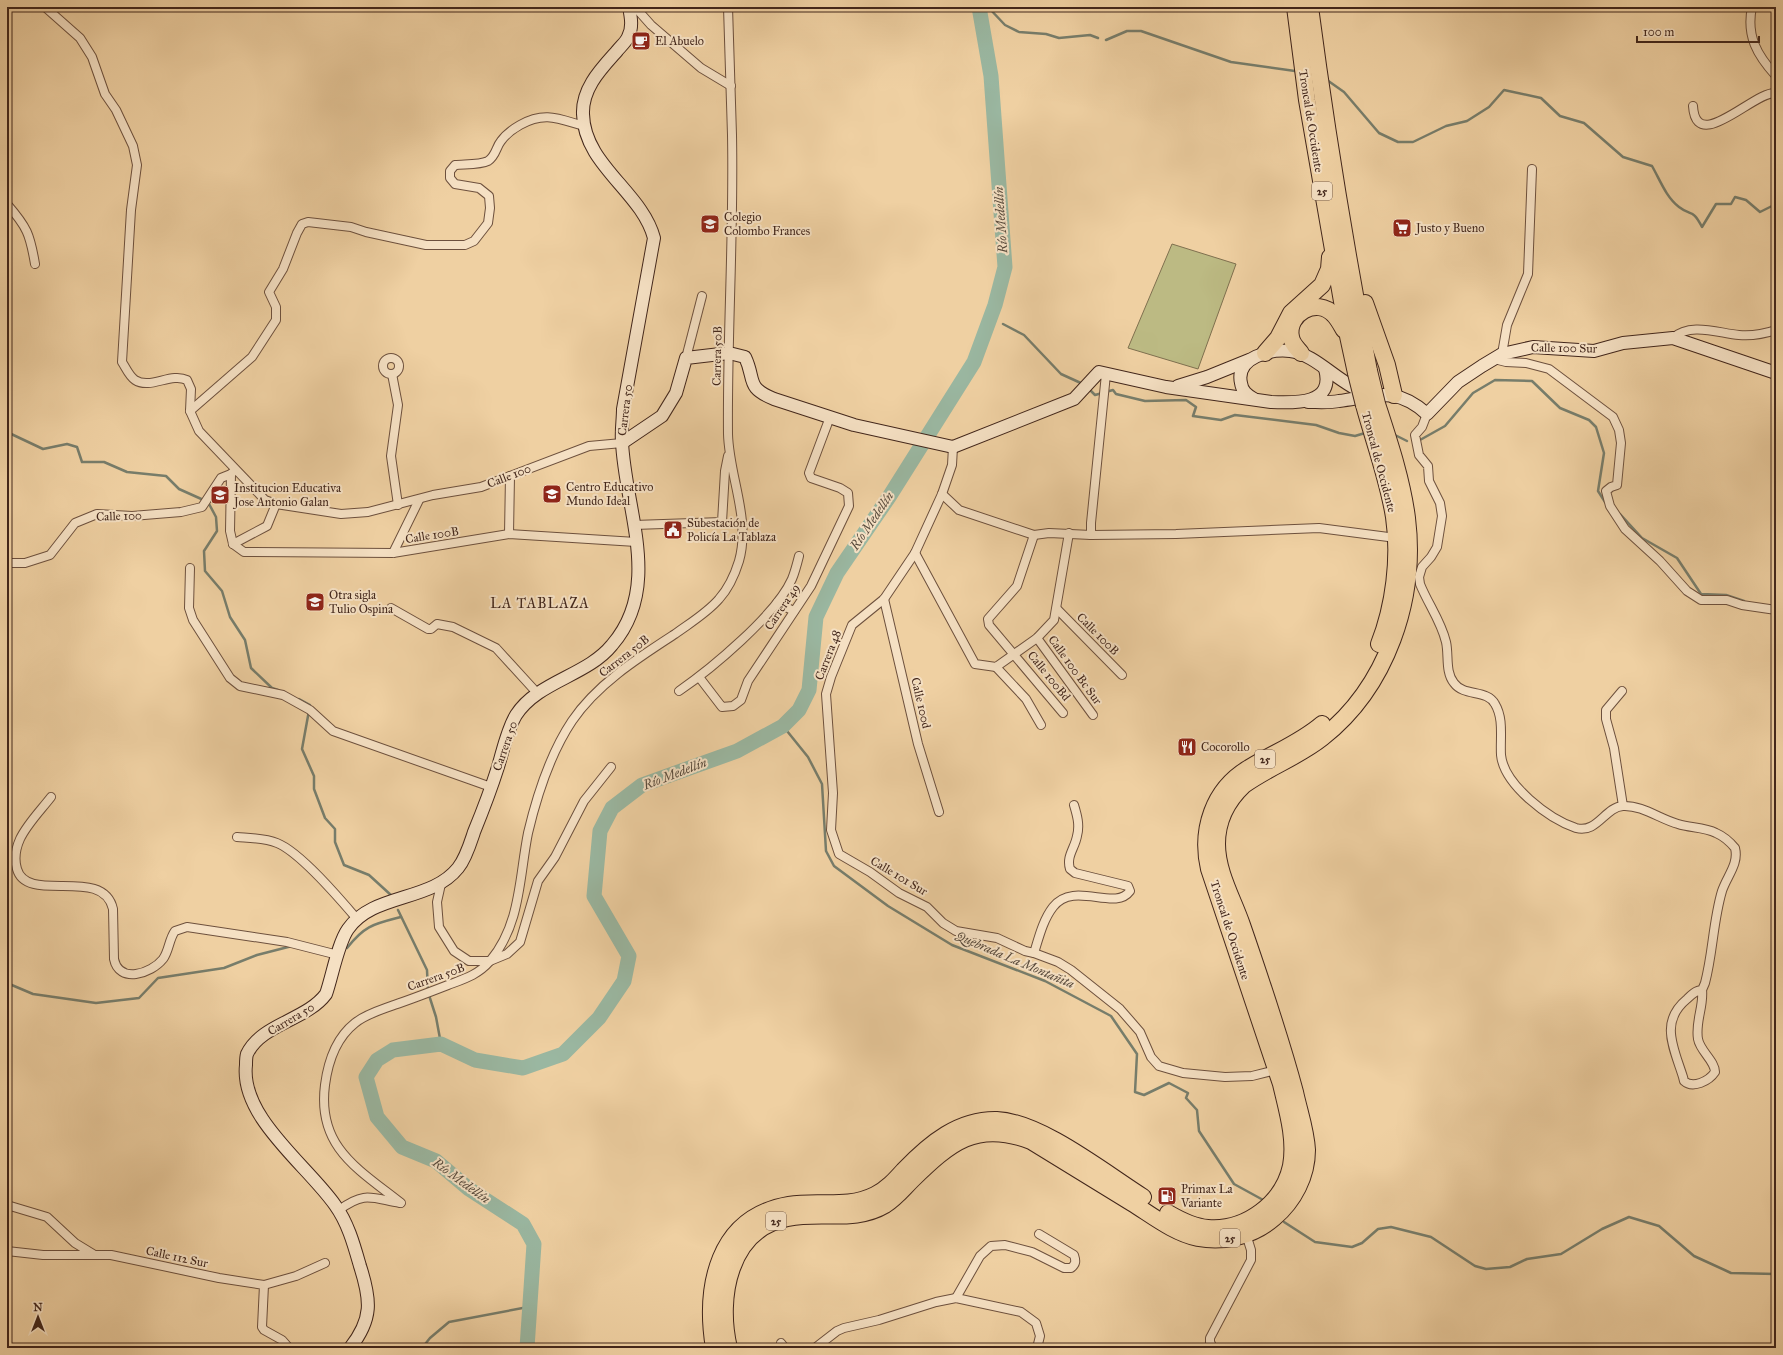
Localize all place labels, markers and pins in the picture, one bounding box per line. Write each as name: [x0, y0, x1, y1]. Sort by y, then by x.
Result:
cafe icon: El Abuelo: [630, 30, 652, 52]
place label: El Abuelo: [655, 34, 704, 48]
place label: Colegio Colombo Frances: [724, 210, 810, 238]
school or university icon: Colegio Colombo Frances: [699, 213, 721, 235]
supermarket icon: Justo y Bueno: [1391, 217, 1413, 239]
place label: Justo y Bueno: [1414, 221, 1485, 236]
place label: Centro Educativo Mundo Ideal: [566, 480, 653, 508]
place label: Institucion Educativa Jose Antonio Galan: [232, 481, 342, 510]
school or university icon: Centro Educativo Mundo Ideal: [541, 483, 563, 505]
school or university icon: Institucion Educativa Jose Antonio Galan: [209, 484, 231, 506]
place label: Subestación de Policía La Tablaza: [687, 516, 777, 544]
public building icon: Subestación de Policía La Tablaza: [662, 519, 684, 541]
place label: Otra sigla Tulio Ospina: [329, 588, 394, 616]
school or university icon: Otra sigla Tulio Ospina: [304, 591, 326, 613]
restaurant icon: Cocorollo: [1176, 736, 1198, 758]
place label: Cocorollo: [1201, 740, 1250, 754]
place label: Primax La Variante: [1180, 1182, 1234, 1210]
fuel station icon: Primax La Variante: [1156, 1185, 1178, 1207]

